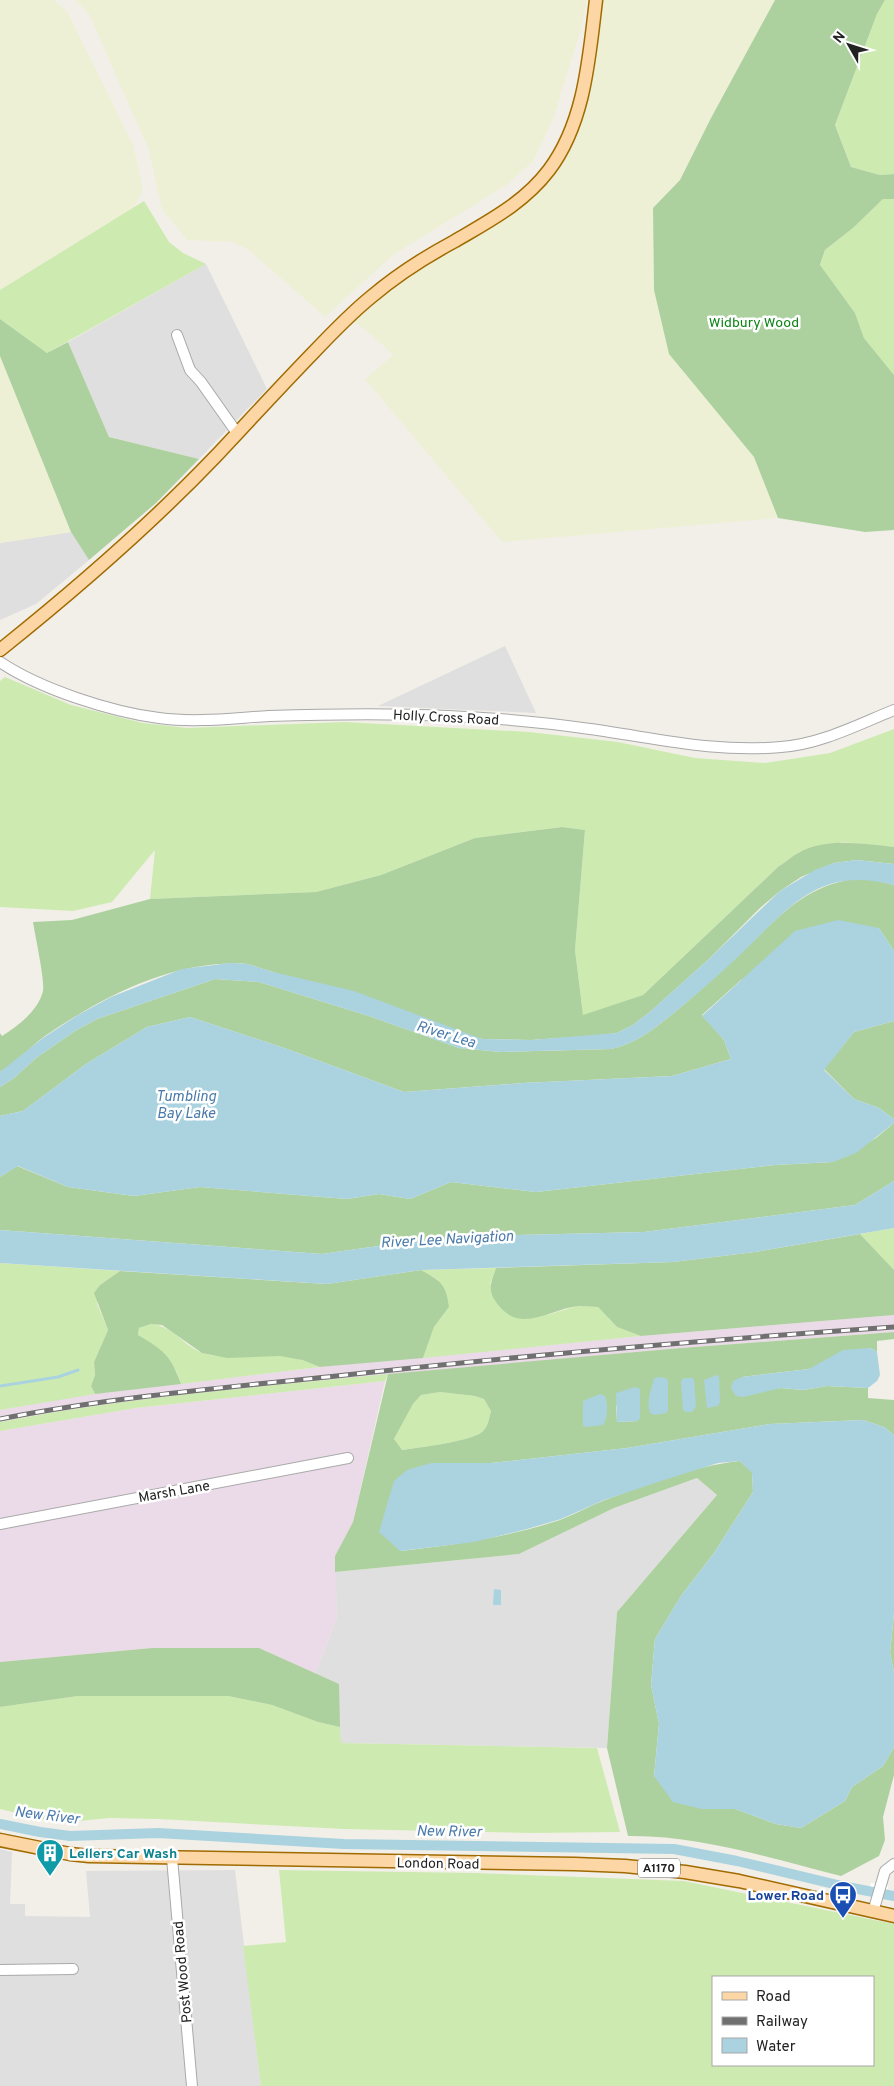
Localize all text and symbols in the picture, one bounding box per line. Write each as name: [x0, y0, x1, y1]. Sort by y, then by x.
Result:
north arrow: [824, 20, 874, 70]
text: N: [830, 29, 850, 47]
park label: Widbury Wood: [709, 315, 799, 332]
street label: Holly Cross Road: [392, 707, 499, 730]
water label: River Lea: [414, 1017, 478, 1053]
water label: Tumbling Bay Lake: [156, 1088, 217, 1124]
water label: River Lee Navigation: [380, 1228, 514, 1253]
street label: Marsh Lane: [137, 1478, 211, 1507]
water label: New River: [13, 1803, 82, 1830]
water label: New River: [416, 1822, 483, 1843]
building icon: Lellers Car Wash: [35, 1838, 65, 1877]
place label: Lellers Car Wash: [69, 1846, 177, 1863]
street label: London Road: [396, 1855, 480, 1874]
road number: A1170: [638, 1859, 680, 1878]
bus stop icon: Lower Road: [828, 1880, 858, 1919]
place label: Lower Road: [748, 1888, 824, 1905]
street label: Post Wood Road: [171, 1920, 196, 2024]
legend: [712, 1976, 874, 2066]
text: Road: [756, 1988, 791, 2007]
text: Railway: [756, 2013, 808, 2032]
text: Water: [756, 2038, 796, 2057]

